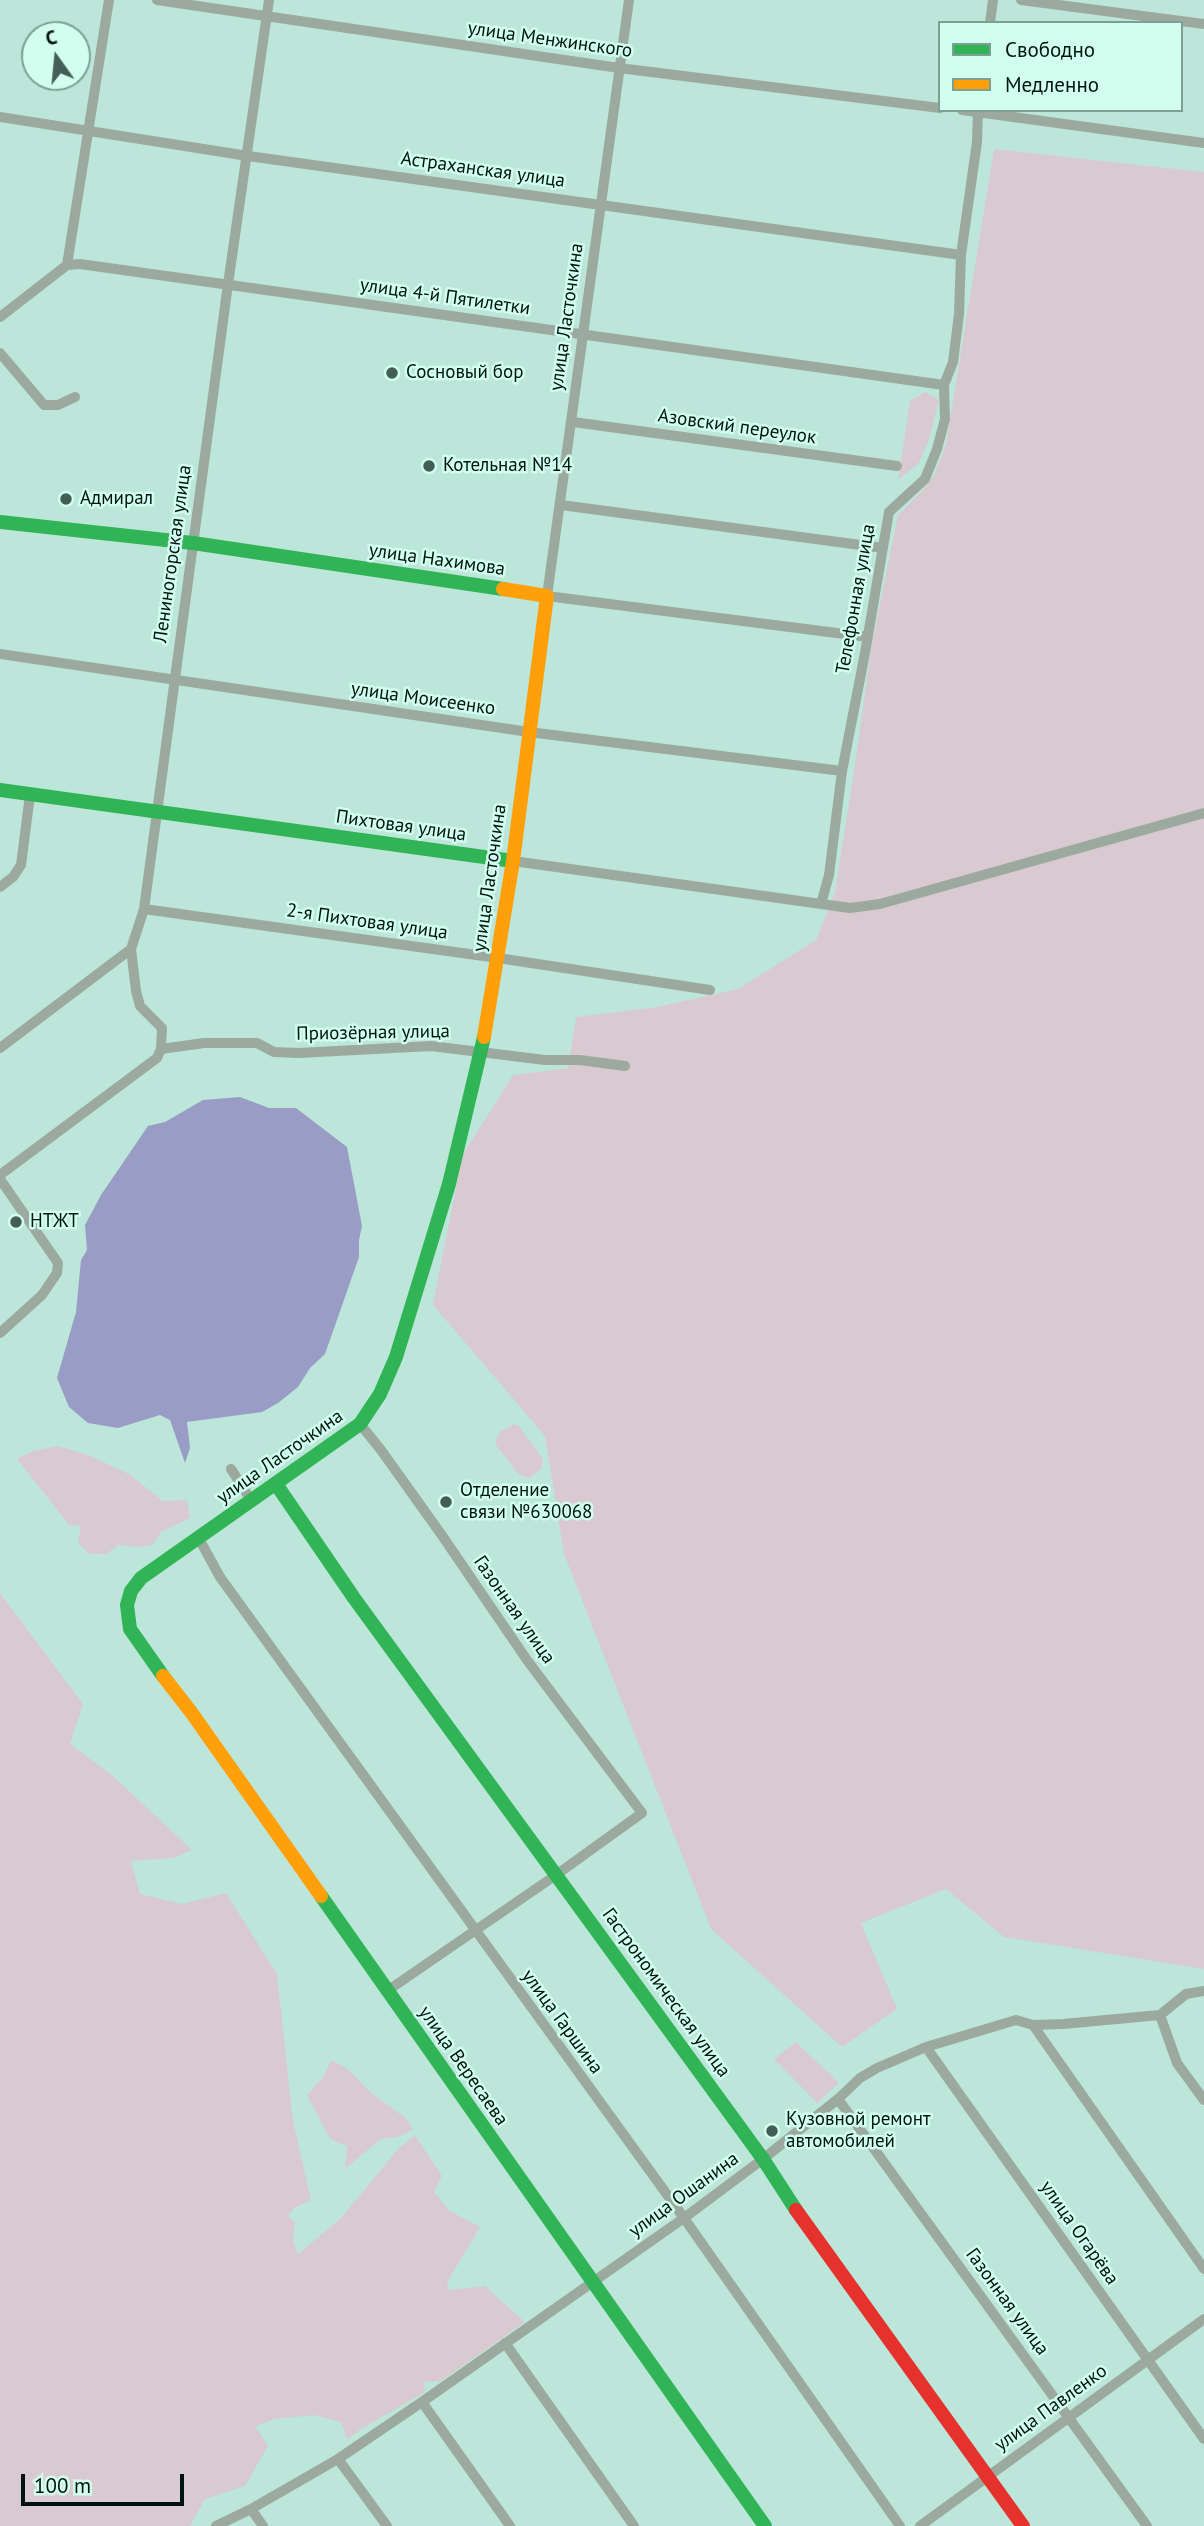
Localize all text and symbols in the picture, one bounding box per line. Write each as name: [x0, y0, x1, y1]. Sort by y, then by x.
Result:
street label: улица Менжинского: [466, 17, 634, 63]
north arrow: [21, 21, 91, 91]
legend: [938, 21, 1183, 112]
text: С: [43, 25, 59, 51]
text: Свободно: [1005, 36, 1095, 63]
text: Медленно: [1005, 71, 1099, 98]
street label: Астраханская улица: [400, 147, 566, 193]
street label: улица Ласточкина: [545, 242, 589, 392]
street label: улица 4-й Пятилетки: [358, 274, 532, 320]
place label: Сосновый бор: [406, 362, 523, 384]
marker: Сосновый бор: [384, 365, 400, 381]
street label: Азовский переулок: [656, 405, 818, 449]
place label: Котельная №14: [443, 455, 572, 477]
marker: Котельная №14: [421, 458, 437, 474]
street label: Лениногорская улица: [149, 464, 197, 644]
place label: Адмирал: [80, 488, 153, 510]
marker: Адмирал: [58, 491, 74, 507]
street label: Телефонная улица: [832, 522, 880, 676]
street label: улица Нахимова: [368, 539, 506, 581]
street label: улица Моисеенко: [349, 678, 497, 720]
street label: улица Ласточкина: [468, 803, 512, 953]
street label: Пихтовая улица: [334, 806, 468, 846]
street label: 2-я Пихтовая улица: [285, 899, 449, 945]
street label: Приозёрная улица: [296, 1020, 450, 1046]
place label: НТЖТ: [30, 1211, 79, 1233]
marker: НТЖТ: [8, 1214, 24, 1230]
street label: улица Ласточкина: [212, 1405, 348, 1509]
place label: Отделение связи №630068: [460, 1480, 592, 1524]
marker: Отделение связи №630068: [438, 1494, 454, 1510]
street label: Газонная улица: [468, 1552, 560, 1668]
street label: Гастрономическая улица: [597, 1904, 735, 2082]
street label: улица Гаршина: [516, 1965, 608, 2079]
street label: улица Вересаева: [413, 2002, 513, 2130]
place label: Кузовной ремонт автомобилей: [786, 2109, 931, 2153]
marker: Кузовной ремонт автомобилей: [764, 2123, 780, 2139]
street label: улица Ошанина: [625, 2148, 743, 2242]
street label: улица Огарёва: [1035, 2177, 1123, 2289]
street label: Газонная улица: [961, 2244, 1053, 2360]
street label: улица Павленко: [990, 2360, 1112, 2456]
scale bar: [24, 2460, 187, 2504]
text: 100 m: [34, 2472, 91, 2499]

